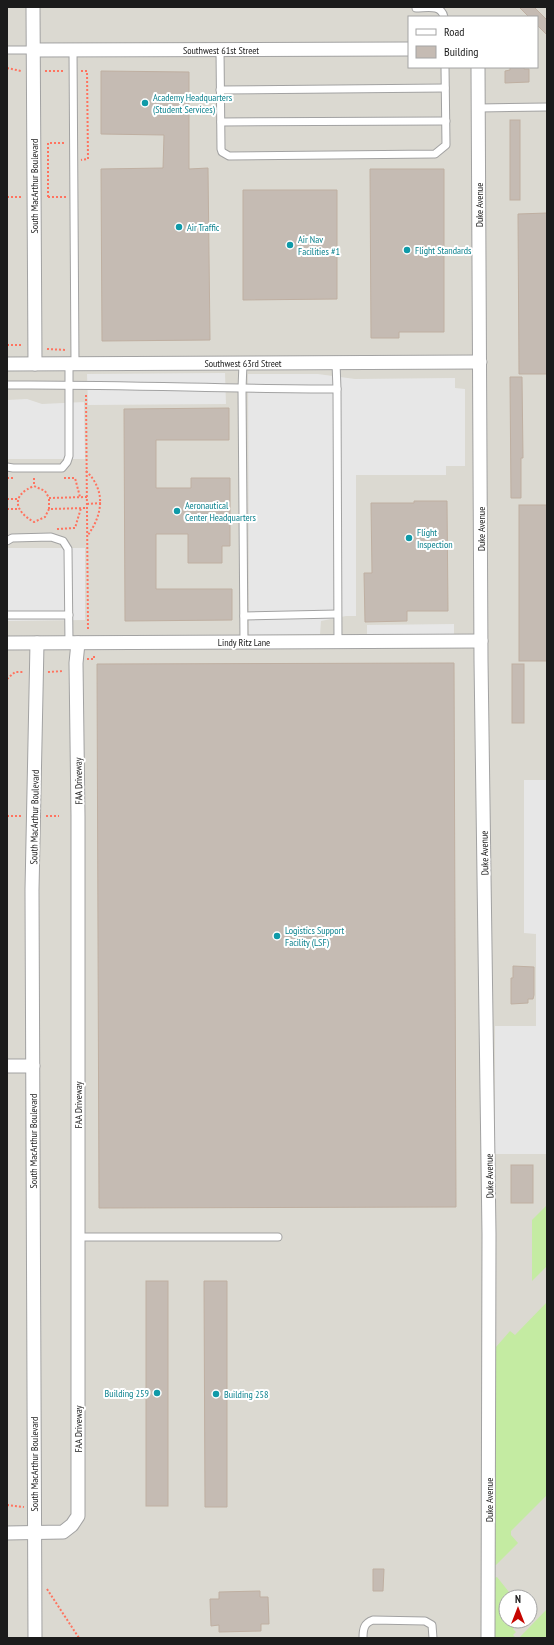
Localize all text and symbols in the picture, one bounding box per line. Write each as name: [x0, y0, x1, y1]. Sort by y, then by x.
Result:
legend: [408, 16, 538, 68]
text: Road: [444, 24, 464, 39]
street label: Southwest 61st Street: [183, 44, 259, 57]
text: Building: [444, 44, 479, 59]
place label: Academy Headquarters (Student Services): [153, 91, 233, 116]
marker: Academy Headquarters (Student Services): [140, 98, 150, 108]
street label: South MacArthur Boulevard: [28, 139, 41, 233]
street label: Duke Avenue: [473, 183, 486, 227]
place label: Air Traffic: [187, 221, 220, 234]
marker: Air Traffic: [174, 222, 184, 232]
place label: Air Nav Facilities #1: [298, 233, 340, 258]
marker: Air Nav Facilities #1: [285, 240, 295, 250]
place label: Flight Standards: [415, 244, 472, 257]
marker: Flight Standards: [402, 245, 412, 255]
street label: Southwest 63rd Street: [204, 357, 282, 370]
place label: Aeronautical Center Headquarters: [185, 499, 256, 524]
marker: Aeronautical Center Headquarters: [172, 506, 182, 516]
street label: Duke Avenue: [475, 507, 488, 551]
place label: Flight Inspection: [417, 526, 453, 551]
marker: Flight Inspection: [404, 533, 414, 543]
street label: Lindy Ritz Lane: [218, 636, 270, 649]
street label: FAA Driveway: [72, 757, 85, 805]
street label: South MacArthur Boulevard: [27, 769, 42, 865]
street label: Duke Avenue: [478, 831, 491, 875]
place label: Logistics Support Facility (LSF): [285, 924, 344, 949]
marker: Logistics Support Facility (LSF): [272, 931, 282, 941]
street label: FAA Driveway: [72, 1081, 85, 1129]
street label: South MacArthur Boulevard: [27, 1094, 40, 1188]
street label: Duke Avenue: [483, 1154, 496, 1198]
place label: Building 259: [105, 1387, 149, 1400]
marker: Building 259: [152, 1388, 162, 1398]
place label: Building 258: [224, 1388, 268, 1401]
marker: Building 258: [211, 1389, 221, 1399]
street label: FAA Driveway: [72, 1405, 85, 1453]
street label: South MacArthur Boulevard: [28, 1417, 41, 1511]
street label: Duke Avenue: [483, 1478, 496, 1522]
north arrow: [498, 1589, 538, 1629]
text: N: [515, 1592, 521, 1606]

